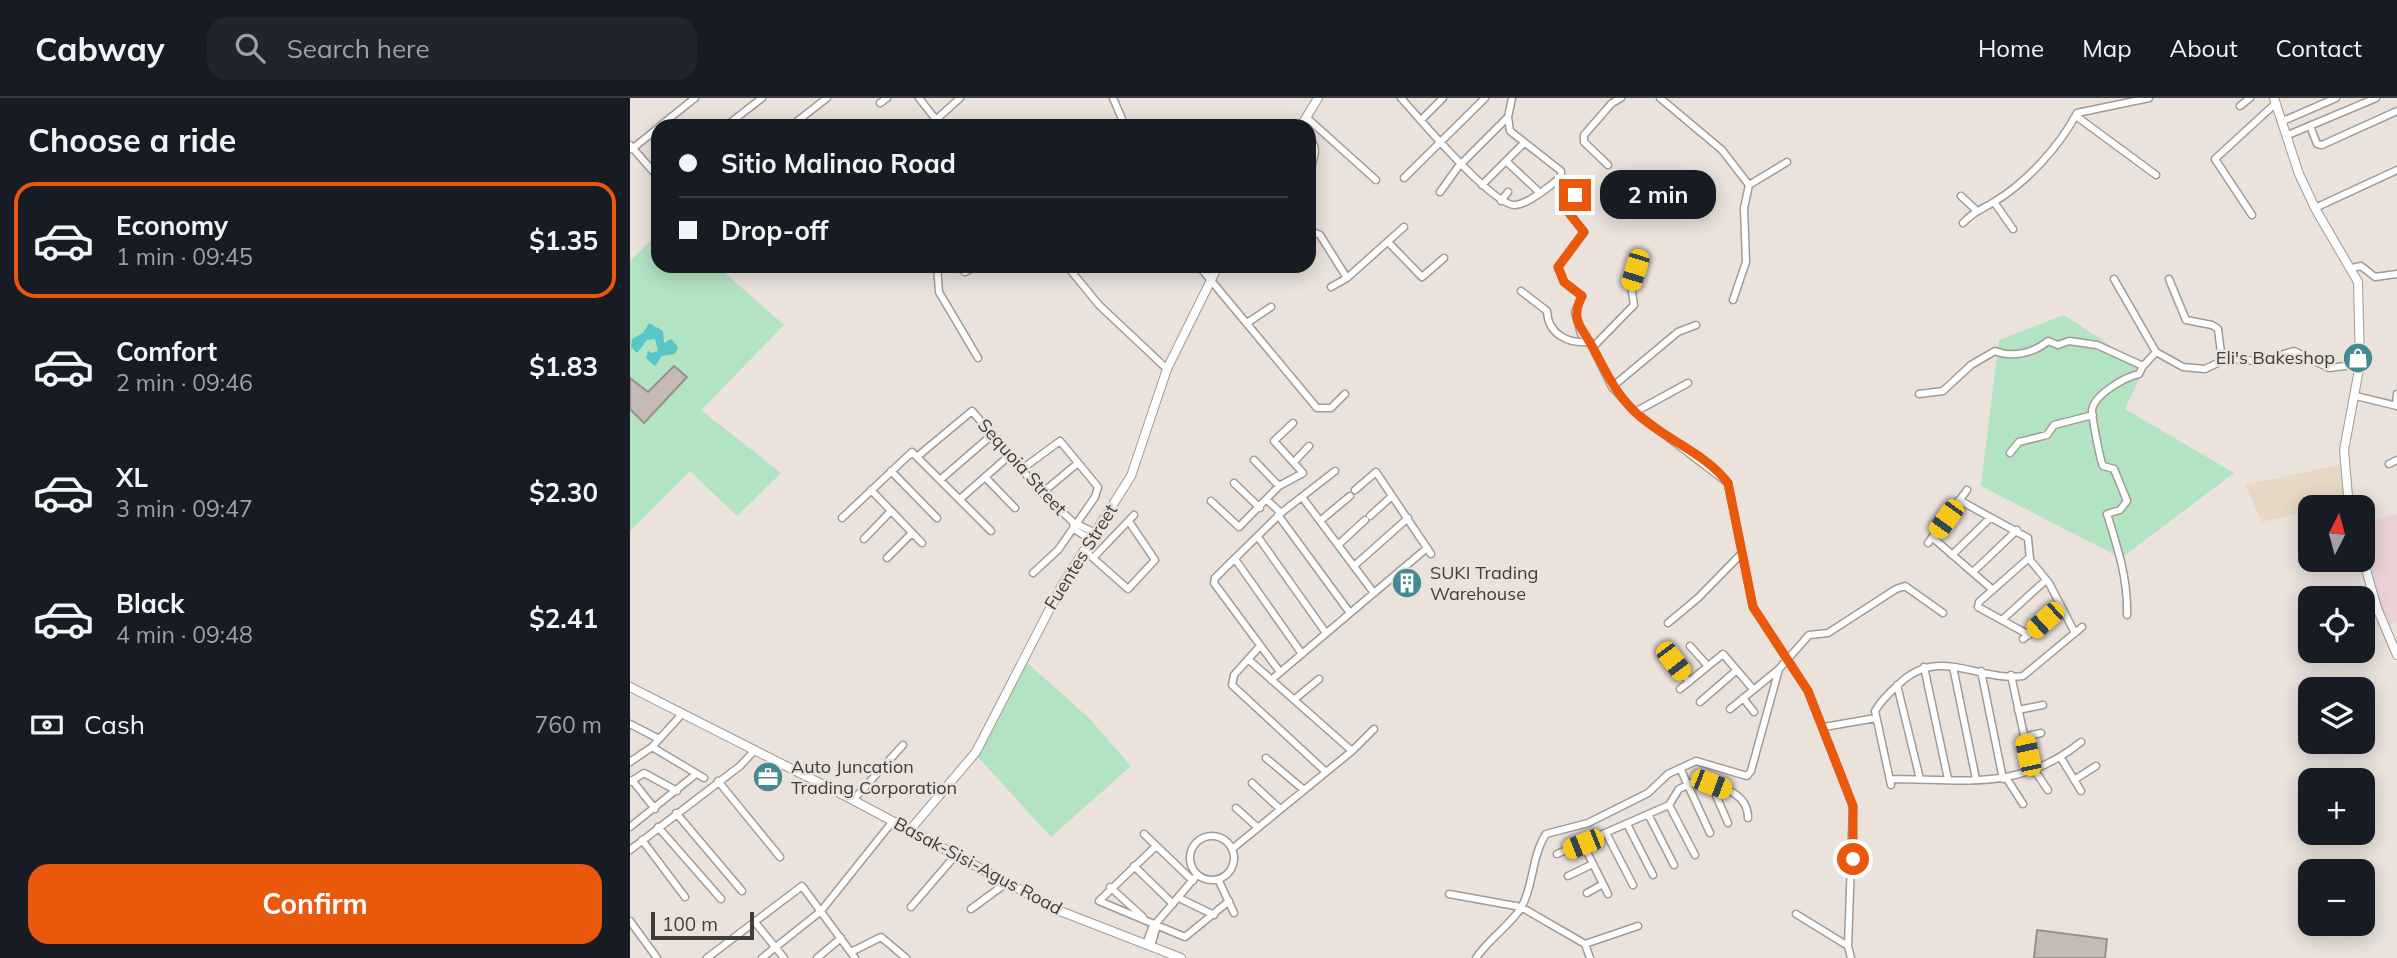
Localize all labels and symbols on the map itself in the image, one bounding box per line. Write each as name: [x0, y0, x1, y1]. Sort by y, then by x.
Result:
callout: 2 min: [1600, 170, 1715, 220]
route end: [1559, 179, 1591, 211]
car: [1619, 247, 1652, 293]
shop icon: Eli's Bakeshop: [2341, 341, 2375, 375]
place label: Eli's Bakeshop: [2216, 346, 2335, 369]
street label: Sequoia Street: [973, 414, 1072, 520]
north arrow: [2298, 495, 2375, 572]
car: [1926, 496, 1967, 542]
street label: Fuentes Street: [1039, 500, 1122, 614]
place label: SUKI Trading Warehouse: [1430, 561, 1538, 605]
building icon: SUKI Trading Warehouse: [1390, 566, 1424, 600]
car: [2023, 598, 2068, 642]
car: [1652, 638, 1695, 684]
car: [2014, 732, 2043, 778]
place label: Auto Juncation Trading Corporation: [791, 755, 957, 799]
office icon: Auto Juncation Trading Corporation: [751, 760, 785, 794]
car: [1688, 767, 1735, 801]
street label: Basak-Sisi-Agus Road: [890, 811, 1066, 920]
car: [1560, 826, 1607, 862]
route start: [1837, 843, 1869, 875]
scale bar: [651, 909, 754, 941]

